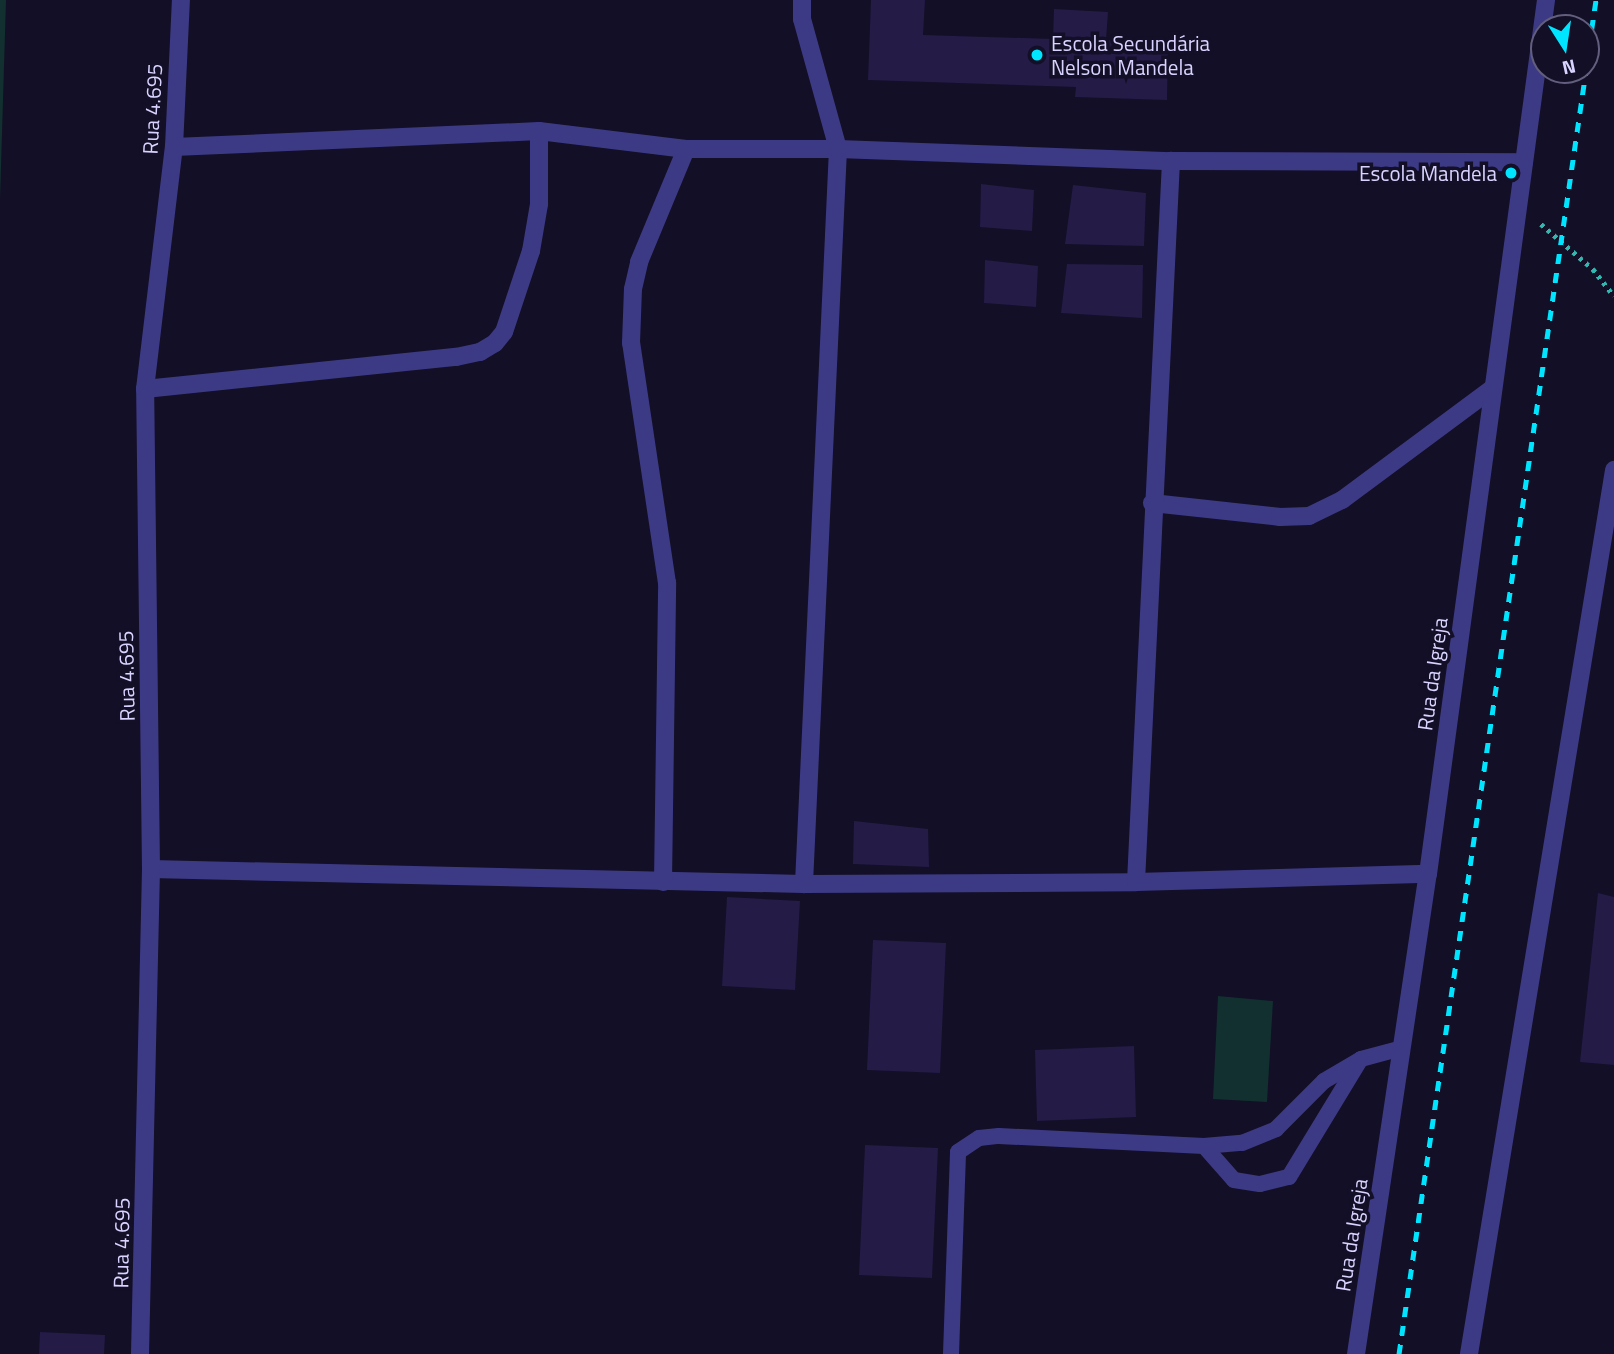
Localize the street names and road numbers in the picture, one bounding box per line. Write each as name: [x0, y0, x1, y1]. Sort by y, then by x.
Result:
street label: Rua 4.695: [137, 63, 167, 155]
street label: Rua da Igreja: [1412, 616, 1452, 732]
street label: Rua 4.695: [113, 630, 139, 722]
street label: Rua da Igreja: [1330, 1177, 1372, 1293]
street label: Rua 4.695: [108, 1197, 134, 1289]

